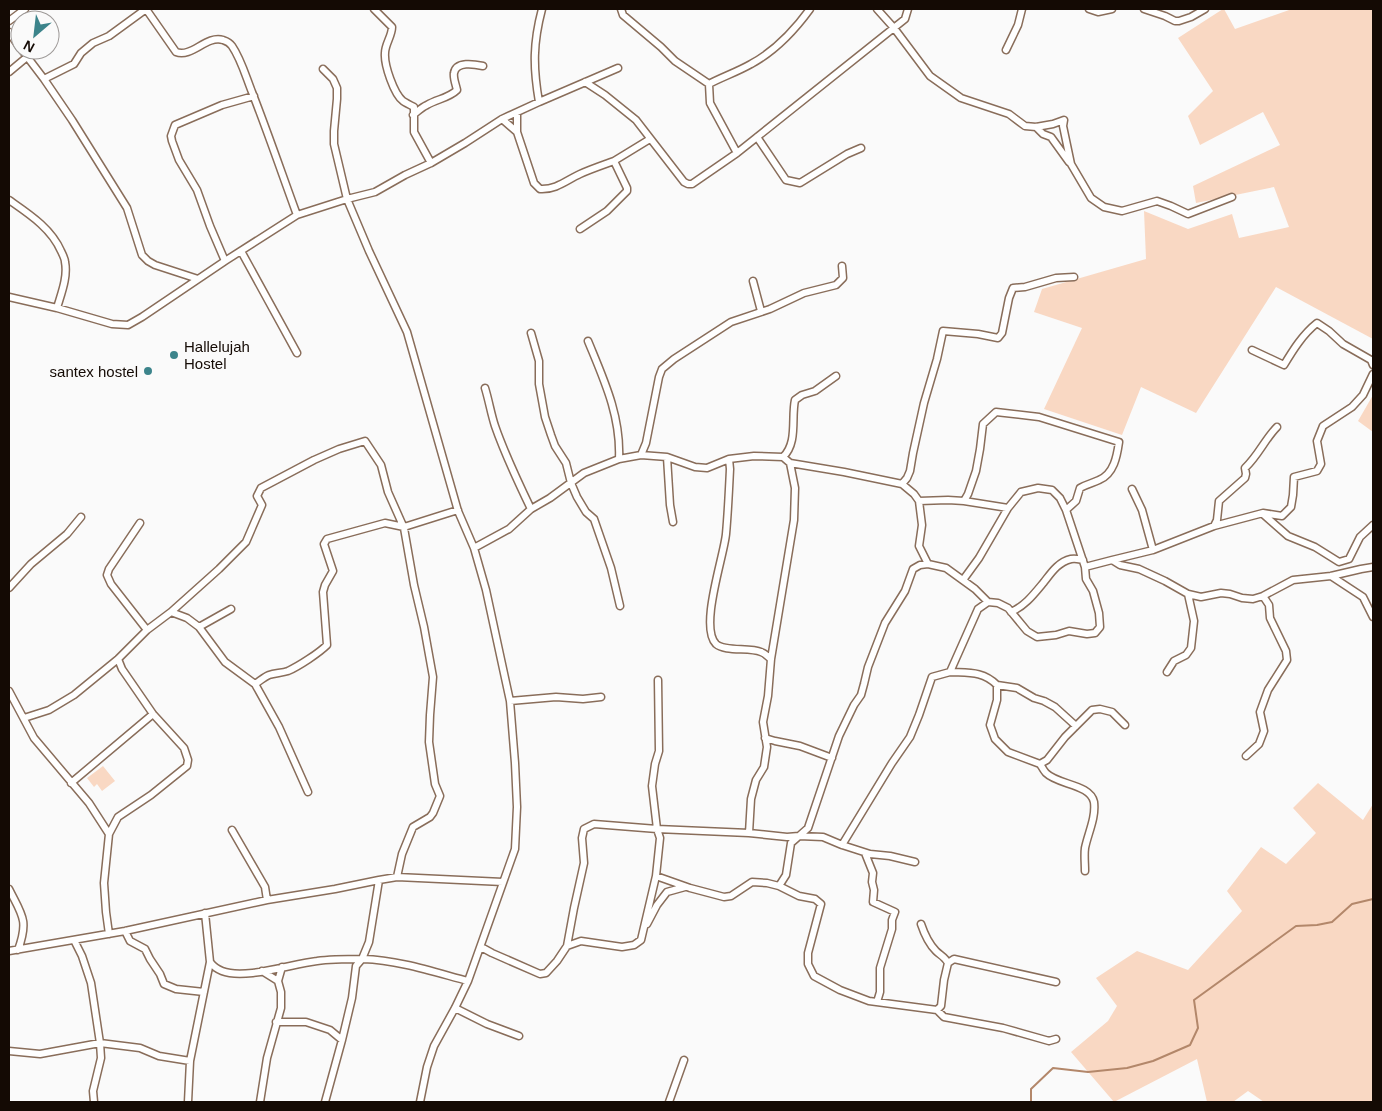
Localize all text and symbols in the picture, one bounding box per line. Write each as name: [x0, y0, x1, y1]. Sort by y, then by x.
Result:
north arrow: [10, 10, 60, 60]
text: N: [21, 37, 37, 56]
place label: Hallelujah Hostel: [184, 338, 250, 372]
marker: Hallelujah Hostel: [168, 349, 180, 361]
place label: santex hostel: [50, 363, 138, 380]
marker: santex hostel: [142, 365, 154, 377]

